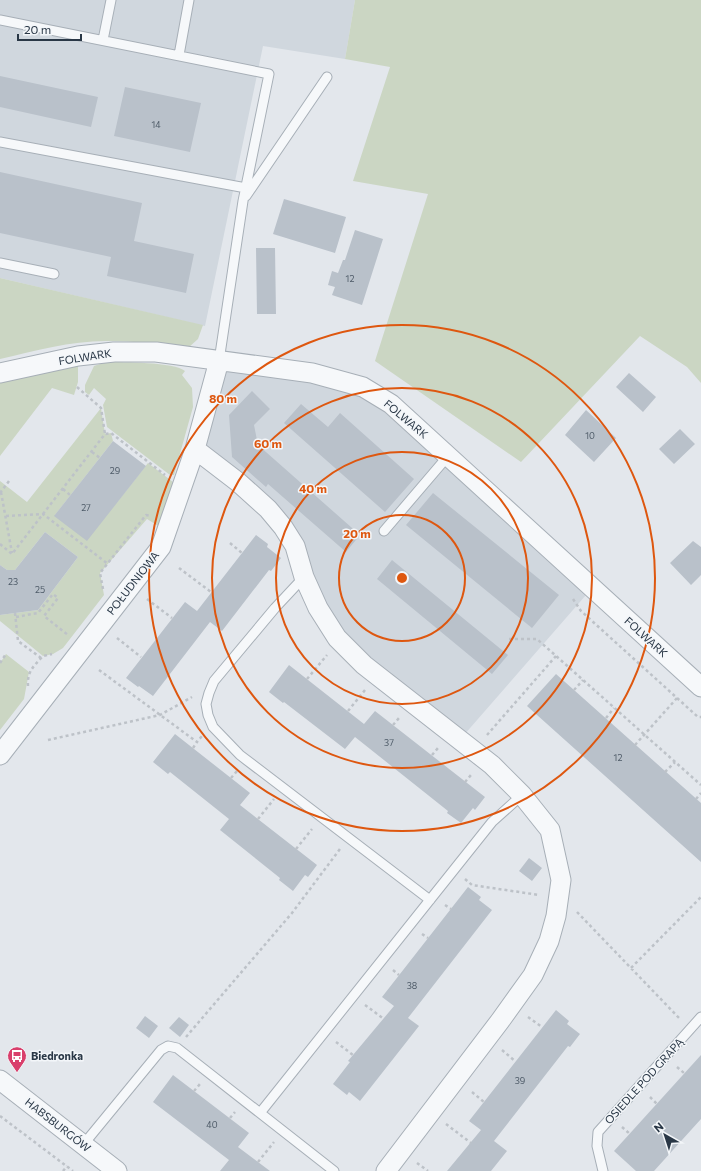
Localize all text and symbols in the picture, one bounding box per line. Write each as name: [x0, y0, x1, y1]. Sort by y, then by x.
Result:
scale bar: [18, 16, 81, 42]
text: 20 m: [24, 22, 51, 36]
house number: 14: [151, 119, 161, 130]
house number: 12: [346, 273, 354, 284]
street label: FOLWARK: [57, 346, 113, 367]
text: 80 m: [209, 391, 237, 405]
street label: FOLWARK: [382, 396, 431, 441]
house number: 10: [585, 430, 595, 441]
text: 60 m: [254, 436, 282, 450]
house number: 29: [110, 465, 120, 476]
text: 40 m: [299, 481, 327, 495]
house number: 27: [81, 502, 91, 513]
text: 20 m: [343, 526, 371, 540]
street label: POŁUDNIOWA: [104, 548, 162, 617]
centre of rings: [395, 571, 409, 585]
house number: 23: [8, 576, 18, 587]
house number: 25: [35, 584, 45, 595]
street label: FOLWARK: [622, 614, 671, 660]
house number: 37: [384, 737, 394, 748]
house number: 12: [614, 752, 622, 763]
house number: 38: [407, 980, 417, 991]
street label: OSIEDLE POD GRAPĄ: [602, 1035, 686, 1126]
bus stop icon: Biedronka: [6, 1045, 28, 1073]
place label: Biedronka: [31, 1049, 83, 1062]
house number: 39: [515, 1075, 525, 1086]
street label: HABSBURGÓW: [23, 1094, 94, 1154]
north arrow: [645, 1115, 685, 1155]
house number: 40: [206, 1119, 218, 1130]
text: N: [651, 1119, 666, 1134]

